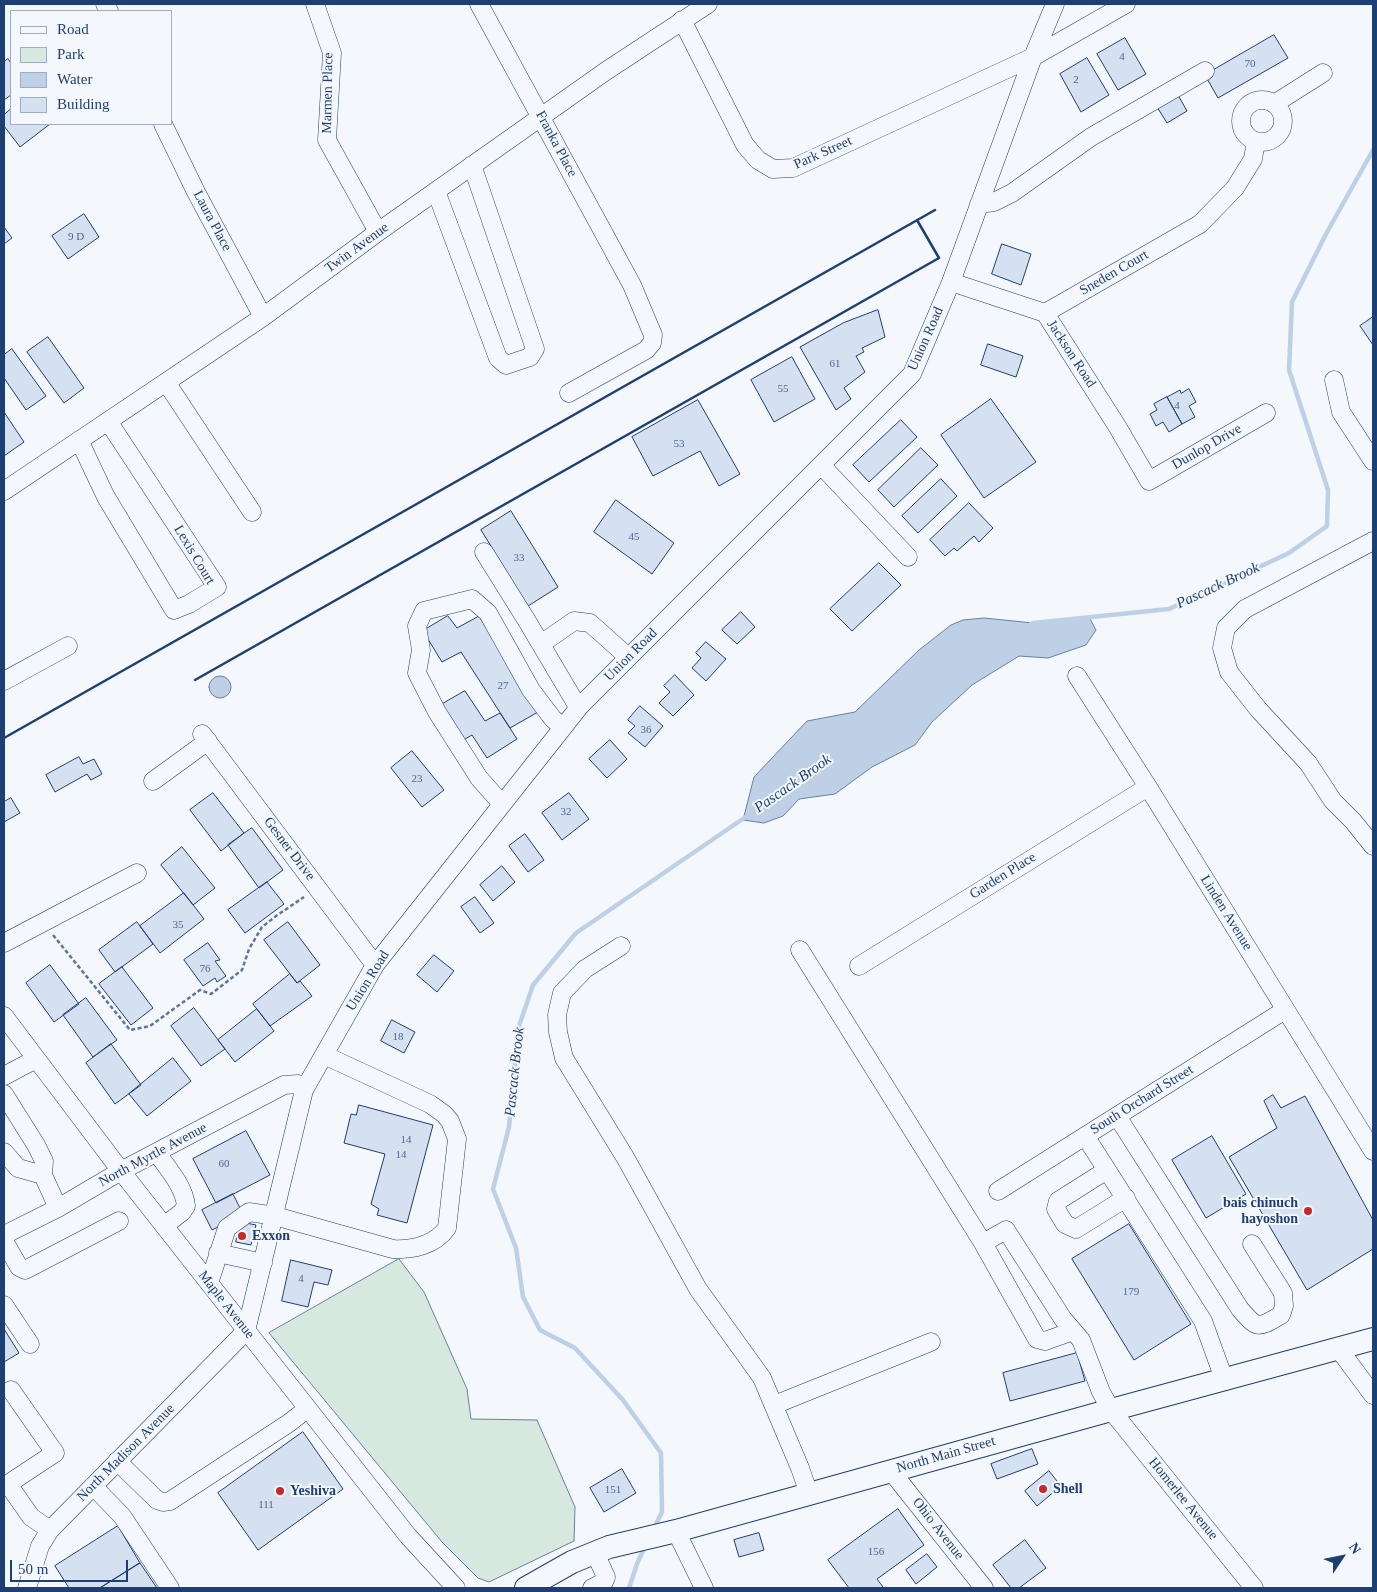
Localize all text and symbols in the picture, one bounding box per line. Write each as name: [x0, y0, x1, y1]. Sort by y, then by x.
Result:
legend: [10, 10, 172, 125]
text: Road: [57, 21, 89, 37]
text: Park: [57, 46, 85, 62]
house number: 4: [1119, 50, 1125, 64]
street label: Marmen Place: [319, 52, 337, 134]
house number: 70: [1244, 57, 1256, 71]
text: Water: [57, 71, 92, 87]
house number: 2: [1073, 73, 1079, 87]
text: Building: [57, 96, 110, 112]
street label: Franka Place: [532, 108, 580, 180]
street label: Park Street: [791, 133, 855, 173]
street label: Laura Place: [189, 188, 235, 254]
street label: Twin Avenue: [322, 219, 392, 277]
house number: 9 D: [68, 230, 84, 244]
street label: Sneden Court: [1077, 247, 1151, 299]
street label: Union Road: [904, 304, 948, 374]
street label: Jackson Road: [1043, 317, 1099, 391]
house number: 61: [830, 357, 840, 371]
house number: 55: [778, 382, 788, 396]
house number: 4: [1174, 399, 1180, 413]
street label: Dunlop Drive: [1169, 420, 1245, 474]
house number: 53: [674, 437, 684, 451]
street label: Lexis Court: [170, 522, 218, 588]
house number: 45: [628, 530, 640, 544]
house number: 33: [514, 551, 524, 565]
water label: Pascack Brook: [1173, 559, 1263, 613]
street label: Union Road: [601, 625, 661, 685]
house number: 27: [498, 679, 508, 693]
house number: 36: [640, 723, 651, 737]
water label: Pascack Brook: [751, 751, 835, 817]
house number: 23: [412, 772, 422, 786]
house number: 32: [560, 805, 572, 819]
street label: Gesner Drive: [260, 814, 318, 884]
street label: Garden Place: [967, 849, 1039, 903]
street label: Linden Avenue: [1196, 872, 1256, 954]
house number: 35: [172, 918, 184, 932]
street label: Union Road: [343, 948, 393, 1014]
house number: 76: [200, 962, 210, 976]
water label: Pascack Brook: [501, 1026, 529, 1118]
house number: 18: [392, 1030, 403, 1044]
street label: South Orchard Street: [1087, 1062, 1197, 1138]
street label: North Myrtle Avenue: [96, 1119, 210, 1191]
house number: 14: [401, 1133, 412, 1147]
house number: 14: [396, 1148, 406, 1162]
house number: 60: [218, 1157, 230, 1171]
place label: bais chinuch hayoshon: [1223, 1195, 1298, 1228]
marker: bais chinuch hayoshon: [1302, 1205, 1314, 1217]
place label: Exxon: [252, 1228, 290, 1244]
marker: Exxon: [236, 1230, 248, 1242]
street label: Maple Avenue: [194, 1268, 258, 1342]
house number: 4: [298, 1272, 304, 1286]
house number: 179: [1123, 1285, 1139, 1299]
street label: North Madison Avenue: [74, 1401, 178, 1505]
street label: North Main Street: [895, 1433, 997, 1477]
street label: Homerlee Avenue: [1145, 1454, 1221, 1544]
place label: Shell: [1053, 1481, 1083, 1497]
place label: Yeshiva: [290, 1483, 336, 1499]
house number: 151: [605, 1483, 621, 1497]
marker: Shell: [1037, 1483, 1049, 1495]
marker: Yeshiva: [274, 1485, 286, 1497]
street label: Ohio Avenue: [909, 1495, 967, 1563]
house number: 111: [258, 1498, 274, 1512]
north arrow: [1317, 1532, 1367, 1582]
text: N: [1346, 1540, 1364, 1557]
house number: 156: [868, 1545, 884, 1559]
scale bar: [12, 1550, 130, 1582]
text: 50 m: [18, 1561, 48, 1577]

